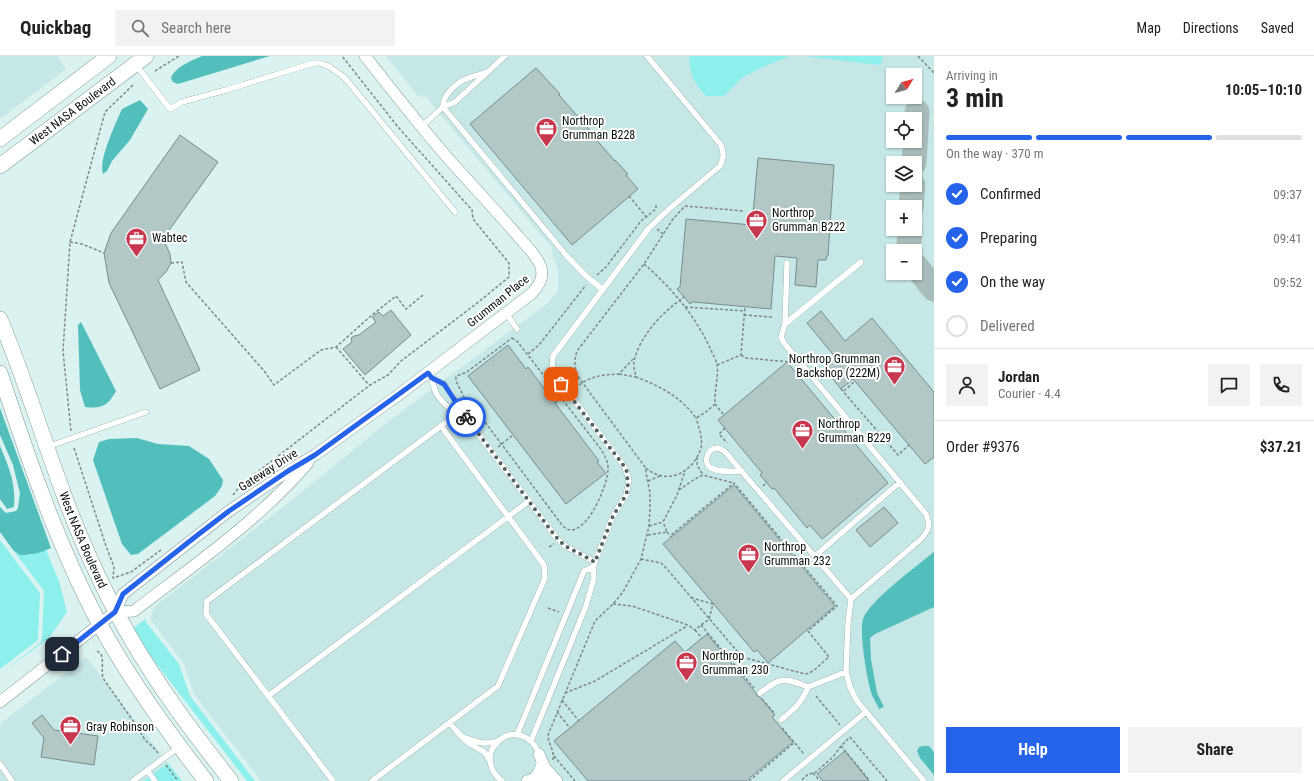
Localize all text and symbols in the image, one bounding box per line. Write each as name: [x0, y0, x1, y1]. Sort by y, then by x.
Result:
search box: [115, 10, 395, 46]
text: Quickbag: [20, 16, 91, 39]
icon: search: [129, 17, 151, 39]
text: Search here: [161, 19, 231, 37]
text: Map: [1137, 20, 1161, 36]
text: Directions: [1183, 20, 1239, 36]
text: Saved: [1261, 20, 1294, 36]
north arrow: [886, 68, 922, 104]
map controls: [886, 68, 922, 280]
text: Arriving in: [946, 68, 998, 83]
street label: West NASA Boulevard: [27, 74, 118, 148]
text: 10:05–10:10: [1225, 81, 1302, 99]
text: 3 min: [946, 83, 1004, 113]
button: locate: [886, 112, 922, 148]
place label: Northrop Grumman B228: [562, 114, 635, 142]
office icon: Northrop Grumman B228: [534, 115, 560, 148]
text: On the way · 370 m: [946, 146, 1043, 161]
button: layers: [886, 156, 922, 192]
icon: check: [946, 183, 968, 205]
text: Confirmed: [980, 185, 1041, 203]
text: 09:37: [1273, 187, 1302, 202]
button: +: [886, 200, 922, 236]
place label: Northrop Grumman B222: [772, 206, 845, 234]
office icon: Northrop Grumman B222: [744, 207, 770, 240]
office icon: Wabtec: [124, 225, 150, 258]
icon: check: [946, 227, 968, 249]
text: Preparing: [980, 229, 1037, 247]
place label: Wabtec: [152, 231, 188, 245]
text: 09:41: [1273, 231, 1302, 246]
button: −: [886, 244, 922, 280]
icon: check: [946, 271, 968, 293]
street label: Grumman Place: [464, 272, 532, 330]
text: On the way: [980, 273, 1045, 291]
text: 09:52: [1273, 275, 1302, 290]
text: Delivered: [980, 317, 1035, 335]
place label: Northrop Grumman Backshop (222M): [789, 352, 880, 380]
office icon: Northrop Grumman Backshop (222M): [882, 353, 908, 386]
button: person: [946, 364, 988, 406]
button: chat: [1208, 364, 1250, 406]
button: phone: [1260, 364, 1302, 406]
pin: [544, 367, 578, 401]
text: Jordan: [998, 368, 1040, 386]
icon: bag: [550, 373, 572, 395]
text: Courier · 4.4: [998, 386, 1061, 401]
courier: [446, 397, 486, 437]
icon: bike: [455, 406, 477, 428]
place label: Northrop Grumman B229: [818, 417, 891, 445]
office icon: Northrop Grumman B229: [789, 418, 815, 451]
text: Order #9376: [946, 438, 1020, 456]
text: $37.21: [1260, 438, 1302, 456]
street label: Gateway Drive: [236, 446, 300, 494]
street label: West NASA Boulevard: [56, 490, 110, 591]
place label: Northrop Grumman 232: [764, 540, 831, 568]
office icon: Northrop Grumman 232: [735, 541, 761, 574]
pin: [45, 637, 79, 671]
icon: home: [51, 643, 73, 665]
place label: Northrop Grumman 230: [702, 649, 769, 677]
office icon: Northrop Grumman 230: [673, 650, 699, 683]
office icon: Gray Robinson: [57, 714, 83, 747]
place label: Gray Robinson: [86, 720, 154, 734]
button: Help: [946, 727, 1120, 773]
button: Share: [1128, 727, 1302, 773]

